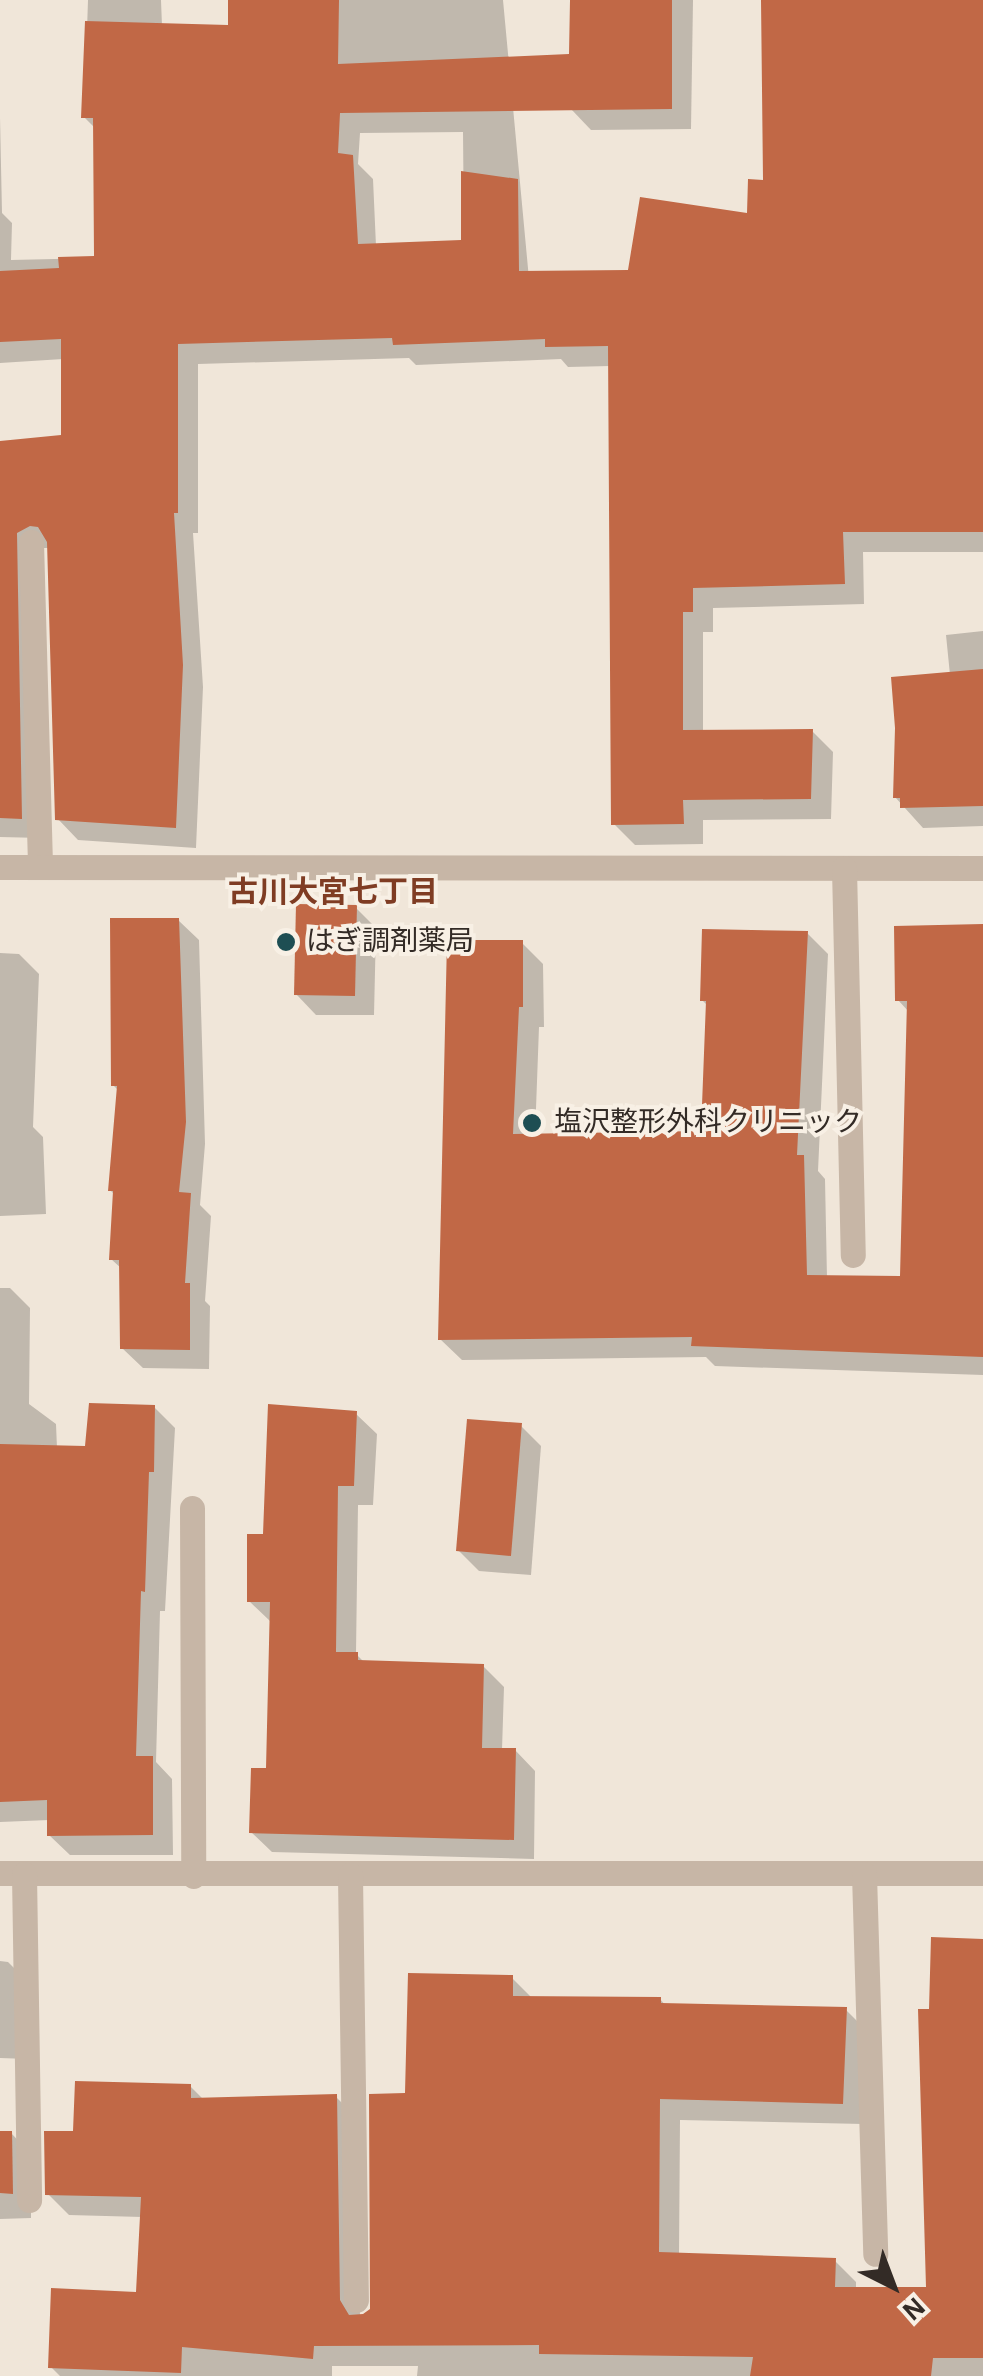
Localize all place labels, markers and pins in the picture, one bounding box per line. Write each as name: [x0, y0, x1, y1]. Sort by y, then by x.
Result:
place label: はぎ調剤薬局: [306, 925, 474, 959]
marker: はぎ調剤薬局: [275, 931, 297, 953]
place label: 塩沢整形外科クリニック: [554, 1106, 862, 1140]
marker: 塩沢整形外科クリニック: [519, 1110, 545, 1136]

